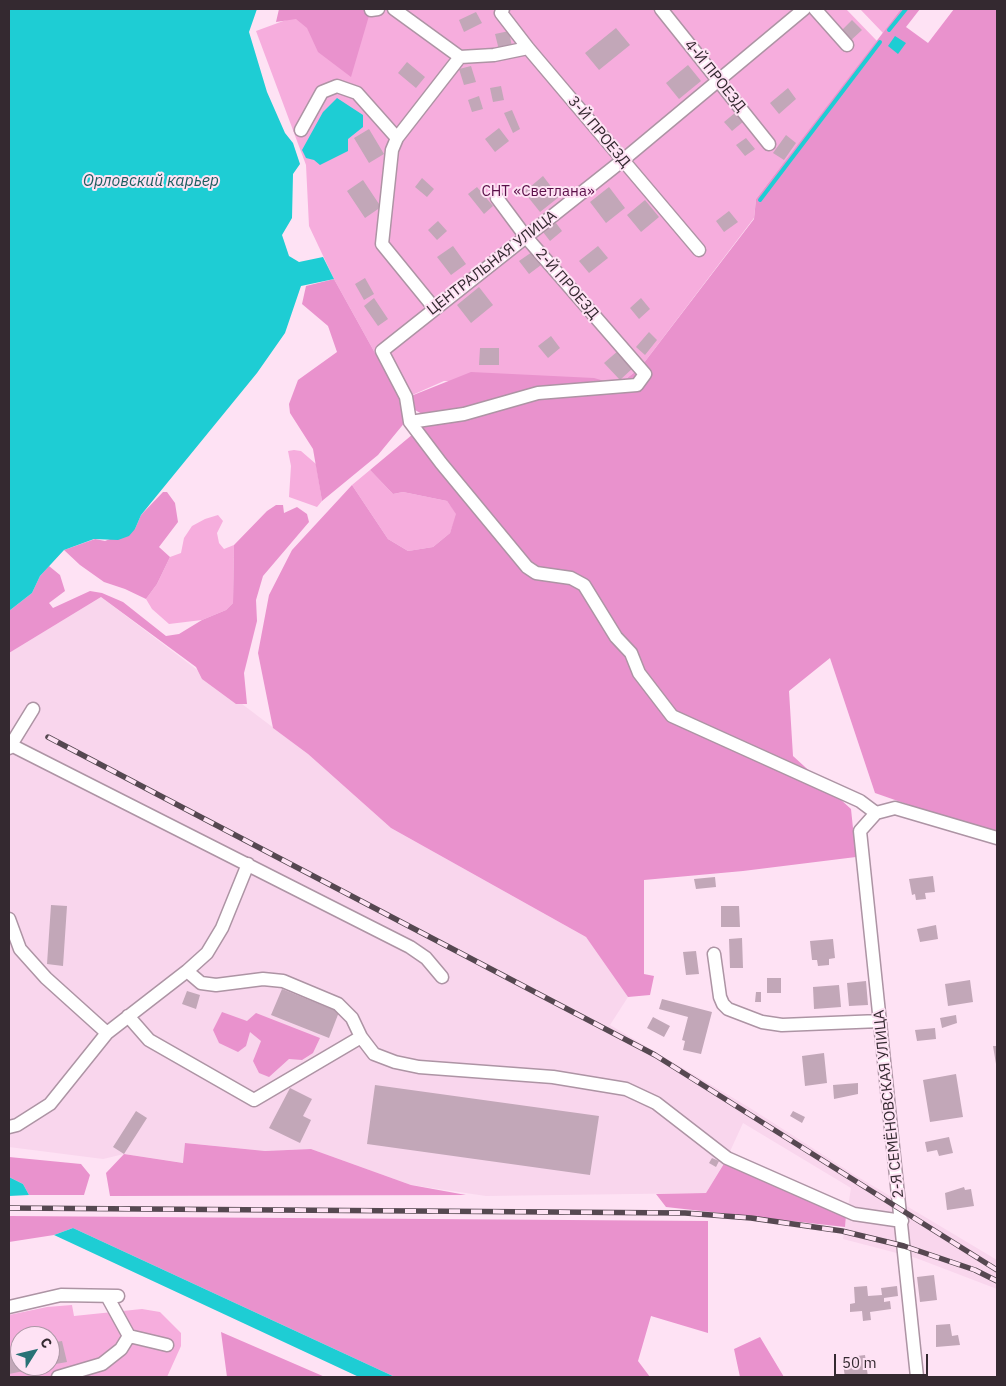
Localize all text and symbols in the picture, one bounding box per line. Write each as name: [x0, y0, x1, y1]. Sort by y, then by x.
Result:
street label: 4-Й ПРОЕЗД: [680, 36, 750, 116]
street label: 3-Й ПРОЕЗД: [564, 93, 634, 171]
water label: Орловский карьер: [83, 171, 219, 191]
park label: СНТ «Светлана»: [481, 183, 595, 201]
street label: ЦЕНТРАЛЬНАЯ УЛИЦА: [424, 207, 560, 319]
street label: 2-Й ПРОЕЗД: [531, 245, 603, 323]
street label: 2-Я СЕМЁНОВСКАЯ УЛИЦА: [870, 1009, 908, 1199]
north arrow: [10, 1326, 60, 1376]
text: С: [36, 1334, 56, 1352]
scale bar: [836, 1344, 930, 1376]
text: 50 m: [842, 1353, 877, 1372]

